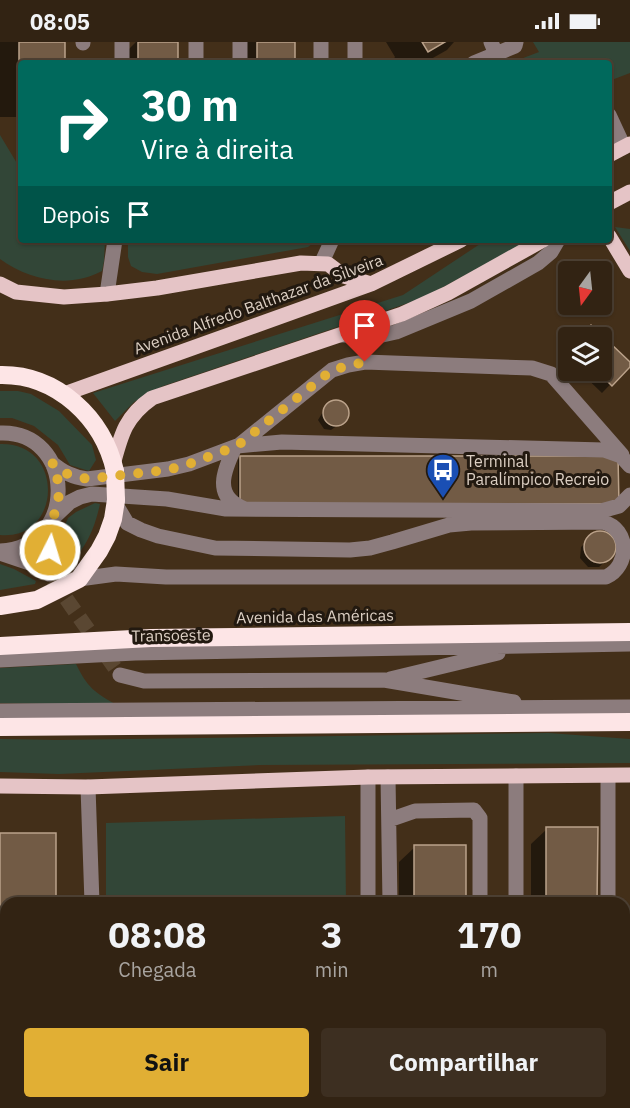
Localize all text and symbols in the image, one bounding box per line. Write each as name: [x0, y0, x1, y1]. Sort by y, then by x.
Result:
text: 08:05: [30, 7, 90, 36]
text: 30 m: [141, 78, 239, 133]
icon: right: [42, 84, 120, 162]
text: Vire à direita: [141, 131, 294, 166]
icon: arrive: [122, 198, 155, 231]
text: Depois: [42, 200, 110, 229]
street label: Avenida Alfredo Balthazar da Silveira: [131, 249, 386, 358]
north arrow: [558, 261, 612, 315]
map controls: [558, 261, 612, 381]
pin: [339, 300, 390, 362]
icon: arrive: [348, 309, 381, 342]
button: layers: [558, 327, 612, 381]
place label: Terminal Paralímpico Recreio: [466, 451, 609, 489]
bus stop icon: Terminal Paralímpico Recreio: [425, 452, 461, 499]
position arrow: [18, 518, 82, 582]
street label: Avenida das Américas: [236, 605, 394, 627]
street label: Transoeste: [131, 624, 211, 646]
text: 08:08: [108, 911, 207, 958]
text: 3: [321, 911, 343, 958]
text: 170: [457, 911, 522, 958]
text: Chegada: [118, 956, 197, 983]
text: min: [315, 956, 349, 983]
text: m: [481, 956, 498, 983]
button: Sair: [24, 1028, 309, 1097]
button: Compartilhar: [321, 1028, 606, 1097]

